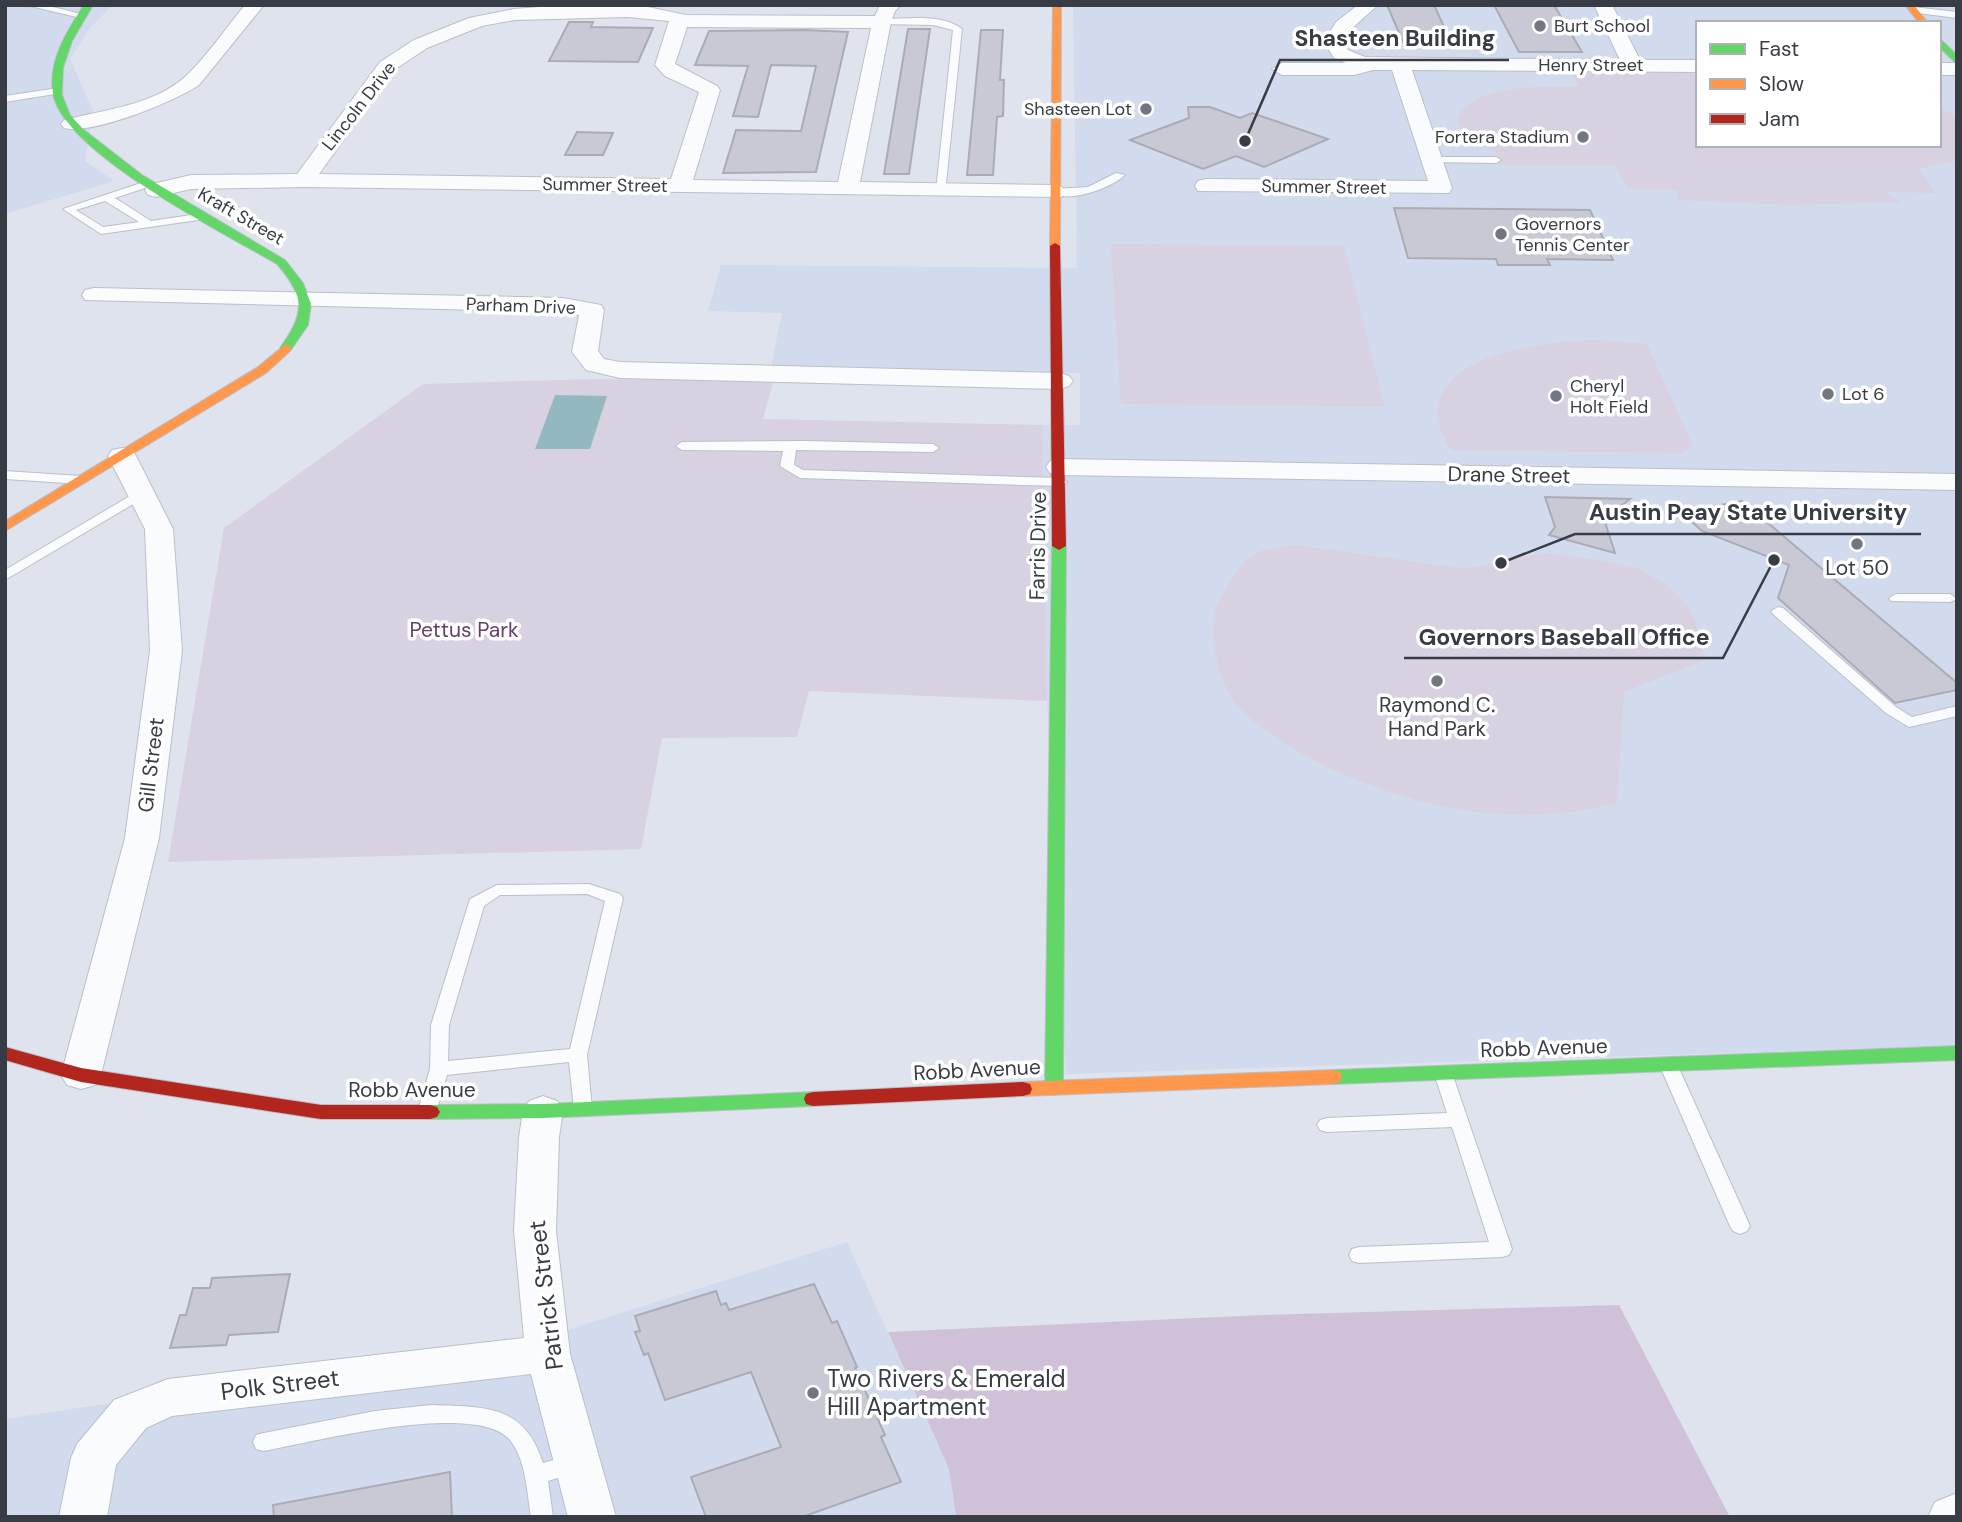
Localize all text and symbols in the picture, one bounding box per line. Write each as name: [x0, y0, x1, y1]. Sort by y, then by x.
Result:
place label: Burt School: [1554, 14, 1650, 38]
callout: Shasteen Building: [1280, 16, 1509, 60]
marker: Burt School: [1532, 18, 1548, 34]
legend: [1696, 21, 1941, 147]
text: Shasteen Building: [1295, 23, 1495, 53]
text: Fast: [1759, 35, 1799, 63]
street label: Henry Street: [1538, 53, 1644, 77]
street label: Lincoln Drive: [317, 57, 401, 155]
text: Slow: [1759, 70, 1804, 98]
place label: Shasteen Lot: [1024, 97, 1132, 121]
marker: Shasteen Lot: [1138, 101, 1154, 117]
text: Jam: [1759, 105, 1800, 133]
place label: Fortera Stadium: [1435, 125, 1569, 149]
marker: Fortera Stadium: [1575, 129, 1591, 145]
street label: Summer Street: [542, 172, 668, 198]
street label: Summer Street: [1261, 174, 1387, 200]
street label: Kraft Street: [193, 182, 289, 250]
place label: Governors Tennis Center: [1515, 212, 1630, 257]
marker: Governors Tennis Center: [1493, 226, 1509, 242]
street label: Parham Drive: [466, 292, 576, 320]
place label: Cheryl Holt Field: [1570, 374, 1648, 419]
place label: Lot 6: [1842, 382, 1885, 406]
marker: Lot 6: [1820, 386, 1836, 402]
marker: Cheryl Holt Field: [1548, 388, 1564, 404]
street label: Drane Street: [1447, 460, 1571, 490]
callout: Austin Peay State University: [1575, 490, 1921, 534]
street label: Farris Drive: [1023, 492, 1053, 600]
text: Austin Peay State University: [1589, 497, 1907, 527]
marker: Lot 50: [1849, 536, 1865, 552]
place label: Lot 50: [1825, 554, 1889, 582]
callout: Governors Baseball Office: [1404, 614, 1723, 658]
park label: Pettus Park: [409, 616, 519, 644]
text: Governors Baseball Office: [1418, 622, 1710, 652]
marker: Raymond C. Hand Park: [1429, 673, 1445, 689]
place label: Raymond C. Hand Park: [1379, 691, 1495, 743]
street label: Gill Street: [131, 716, 171, 814]
street label: Robb Avenue: [1480, 1032, 1608, 1064]
street label: Robb Avenue: [913, 1053, 1041, 1087]
street label: Robb Avenue: [348, 1076, 476, 1104]
street label: Patrick Street: [521, 1219, 570, 1372]
street label: Polk Street: [219, 1362, 341, 1407]
place label: Two Rivers & Emerald Hill Apartment: [827, 1363, 1066, 1422]
marker: Two Rivers & Emerald Hill Apartment: [805, 1385, 821, 1401]

